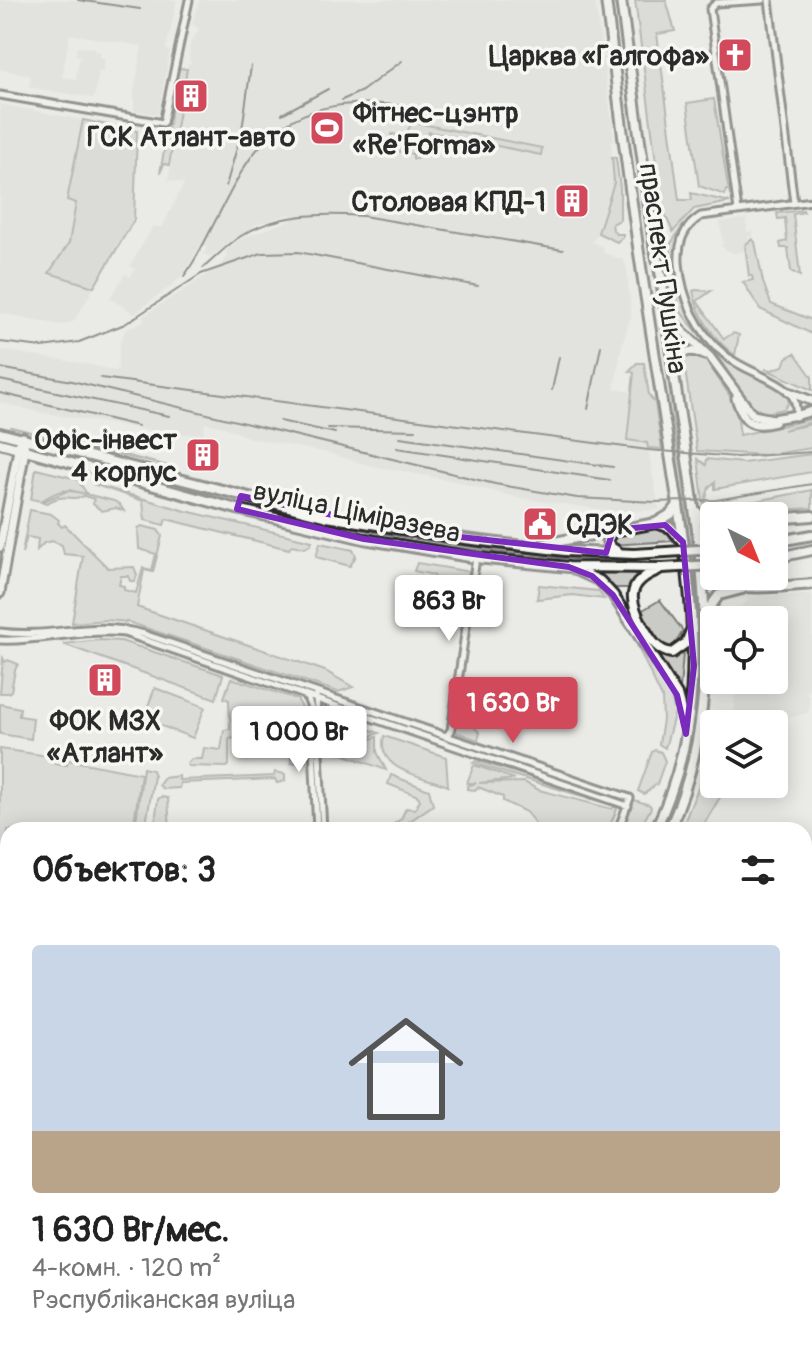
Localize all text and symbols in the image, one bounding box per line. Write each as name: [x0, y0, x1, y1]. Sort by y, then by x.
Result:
church icon: Царква «Галгофа»: [716, 36, 754, 74]
place label: Царква «Галгофа»: [489, 39, 710, 74]
building icon: ГСК Атлант-авто: [172, 77, 210, 115]
place label: Фітнес-цэнтр «Re'Forma»: [352, 96, 519, 163]
sports icon: Фітнес-цэнтр «Re'Forma»: [308, 109, 346, 147]
place label: ГСК Атлант-авто: [87, 120, 295, 155]
street label: праспект Пушкіна: [630, 161, 695, 376]
building icon: Столовая КПД-1: [553, 182, 591, 220]
place label: Столовая КПД-1: [351, 185, 546, 220]
place label: Офіс-інвест 4 корпус: [34, 423, 178, 490]
building icon: Офіс-інвест 4 корпус: [184, 436, 222, 474]
street label: вуліца Ціміразева: [250, 473, 463, 551]
north arrow: [700, 502, 788, 590]
map controls: [700, 502, 788, 798]
public building icon: СДЭК: [521, 505, 559, 543]
place label: СДЭК: [566, 508, 633, 543]
pin: 863 Br: [384, 575, 514, 643]
text: 863 Br: [413, 585, 485, 617]
button: locate: [700, 606, 788, 694]
building icon: ФОК МЗХ «Атлант»: [86, 661, 124, 699]
pin: 1 630 Br: [430, 677, 596, 745]
text: 1 630 Br: [467, 687, 559, 719]
place label: ФОК МЗХ «Атлант»: [47, 704, 164, 771]
pin: 1 000 Br: [216, 706, 382, 774]
button: layers: [700, 710, 788, 798]
text: 1 000 Br: [250, 716, 348, 748]
icon: filters: [736, 848, 780, 892]
text: Объектов: 3: [32, 849, 216, 892]
icon: home: [334, 997, 478, 1141]
text: 1 630 Br/мес.: [32, 1209, 230, 1252]
text: 4-комн. · 120 m²: [32, 1252, 221, 1284]
text: Рэспубліканская вуліца: [32, 1284, 295, 1316]

